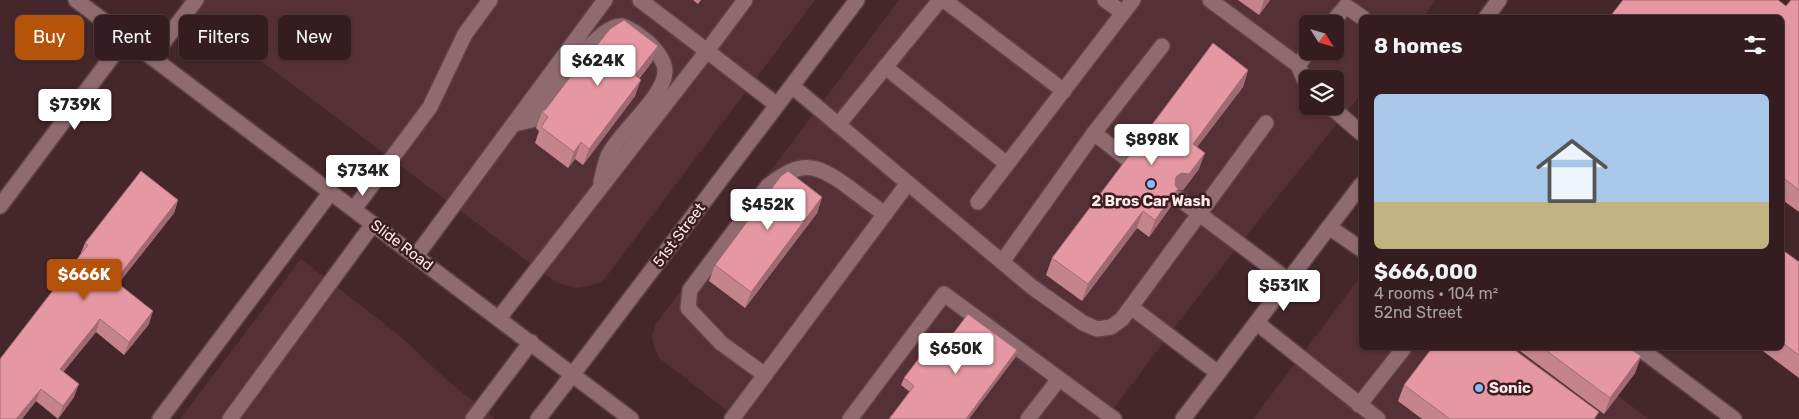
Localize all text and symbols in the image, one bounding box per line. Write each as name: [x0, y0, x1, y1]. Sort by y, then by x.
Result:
chip: Buy: [15, 15, 84, 60]
chip: Rent: [94, 15, 169, 60]
chip: Filters: [179, 15, 268, 60]
chip: New: [278, 15, 351, 60]
north arrow: [1299, 15, 1344, 60]
map controls: [1299, 15, 1344, 115]
icon: filters: [1741, 31, 1769, 59]
text: 8 homes: [1374, 33, 1463, 58]
pin: $624K: [563, 44, 633, 87]
text: $624K: [572, 51, 624, 70]
button: layers: [1299, 70, 1344, 115]
pin: $739K: [40, 88, 110, 131]
text: $739K: [49, 95, 101, 114]
pin: $898K: [1117, 124, 1187, 166]
icon: home: [1527, 126, 1617, 216]
text: $898K: [1125, 130, 1179, 149]
pin: $734K: [328, 154, 398, 197]
text: $734K: [337, 161, 389, 180]
marker: 2 Bros Car Wash: [1145, 178, 1157, 190]
pin: $452K: [733, 188, 803, 231]
place label: 2 Bros Car Wash: [1092, 192, 1210, 210]
text: $452K: [742, 195, 794, 214]
street label: 51st Street: [649, 199, 709, 271]
street label: Slide Road: [367, 216, 437, 274]
pin: $666K: [49, 258, 119, 301]
text: $666,000: [1374, 259, 1478, 284]
text: $666K: [58, 265, 110, 284]
pin: $531K: [1249, 270, 1319, 312]
text: $531K: [1259, 276, 1309, 295]
text: 4 rooms · 104 m²: [1374, 284, 1498, 303]
text: 52nd Street: [1374, 303, 1462, 322]
pin: $650K: [921, 332, 991, 375]
text: $650K: [930, 339, 982, 358]
place label: Sonic: [1489, 379, 1531, 397]
marker: Sonic: [1473, 382, 1485, 394]

